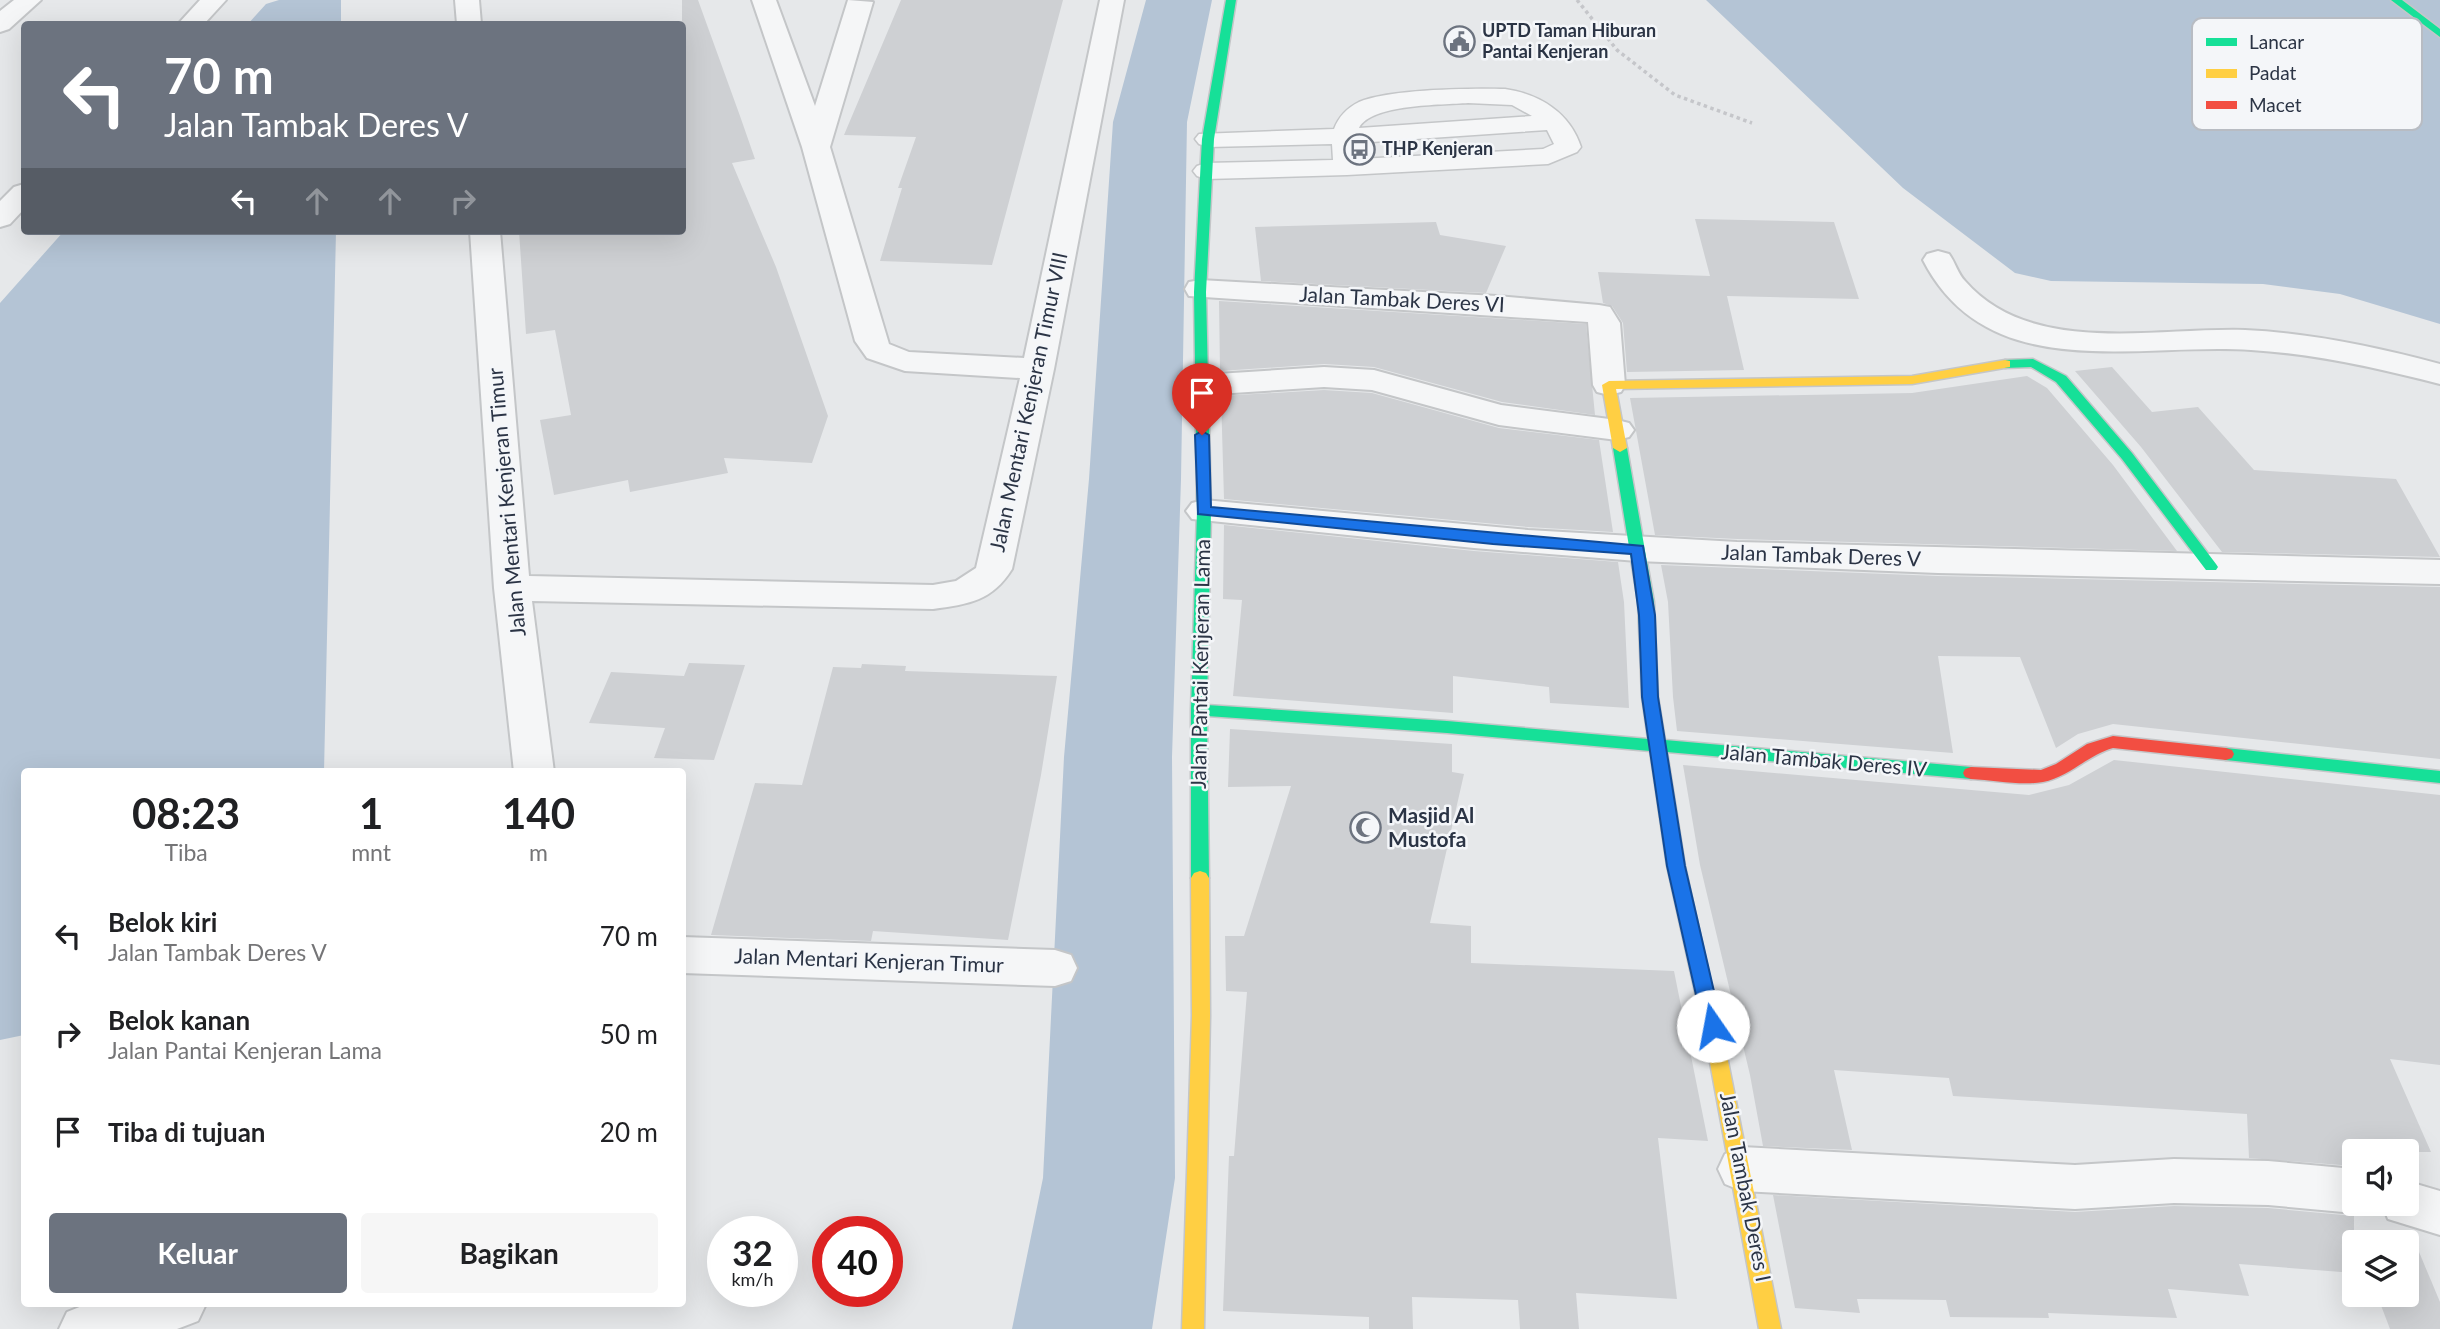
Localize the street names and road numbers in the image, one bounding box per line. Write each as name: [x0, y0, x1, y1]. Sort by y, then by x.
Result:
street label: Jalan Mentari Kenjeran Timur VIII: [984, 250, 1072, 554]
street label: Jalan Tambak Deres VI: [1299, 281, 1505, 316]
street label: Jalan Mentari Kenjeran Timur: [481, 366, 530, 638]
street label: Jalan Pantai Kenjeran Lama: [1185, 539, 1214, 789]
street label: Jalan Tambak Deres V: [1721, 539, 1922, 571]
street label: Jalan Tambak Deres IV: [1720, 738, 1929, 781]
street label: Jalan Mentari Kenjeran Timur: [734, 942, 1005, 977]
street label: Jalan Tambak Deres I: [1716, 1090, 1777, 1283]

